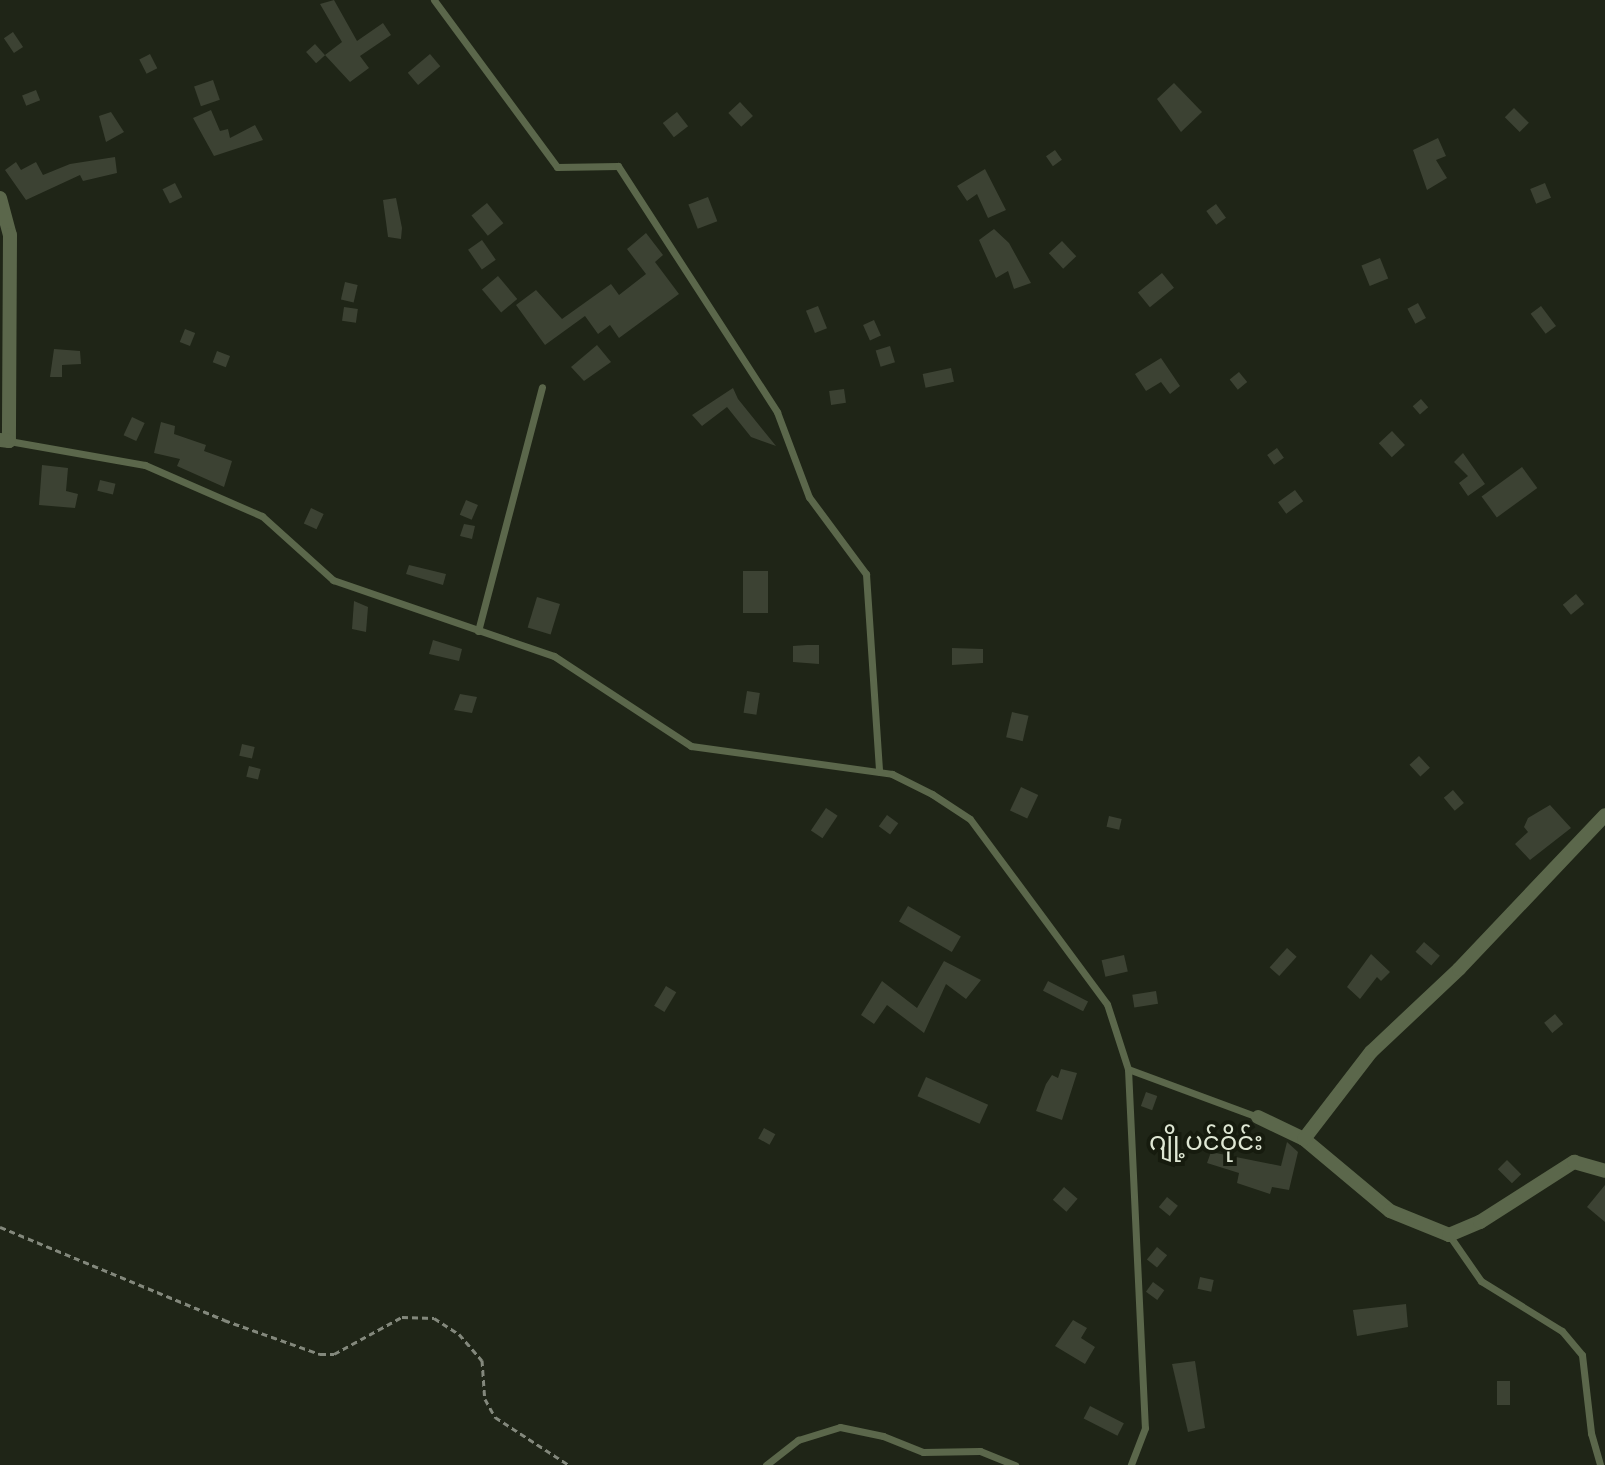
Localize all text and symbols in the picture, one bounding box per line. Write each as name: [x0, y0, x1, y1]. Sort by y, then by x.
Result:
district label: ဂျို့ပင်ဝိုင်း: [1149, 1125, 1263, 1157]

